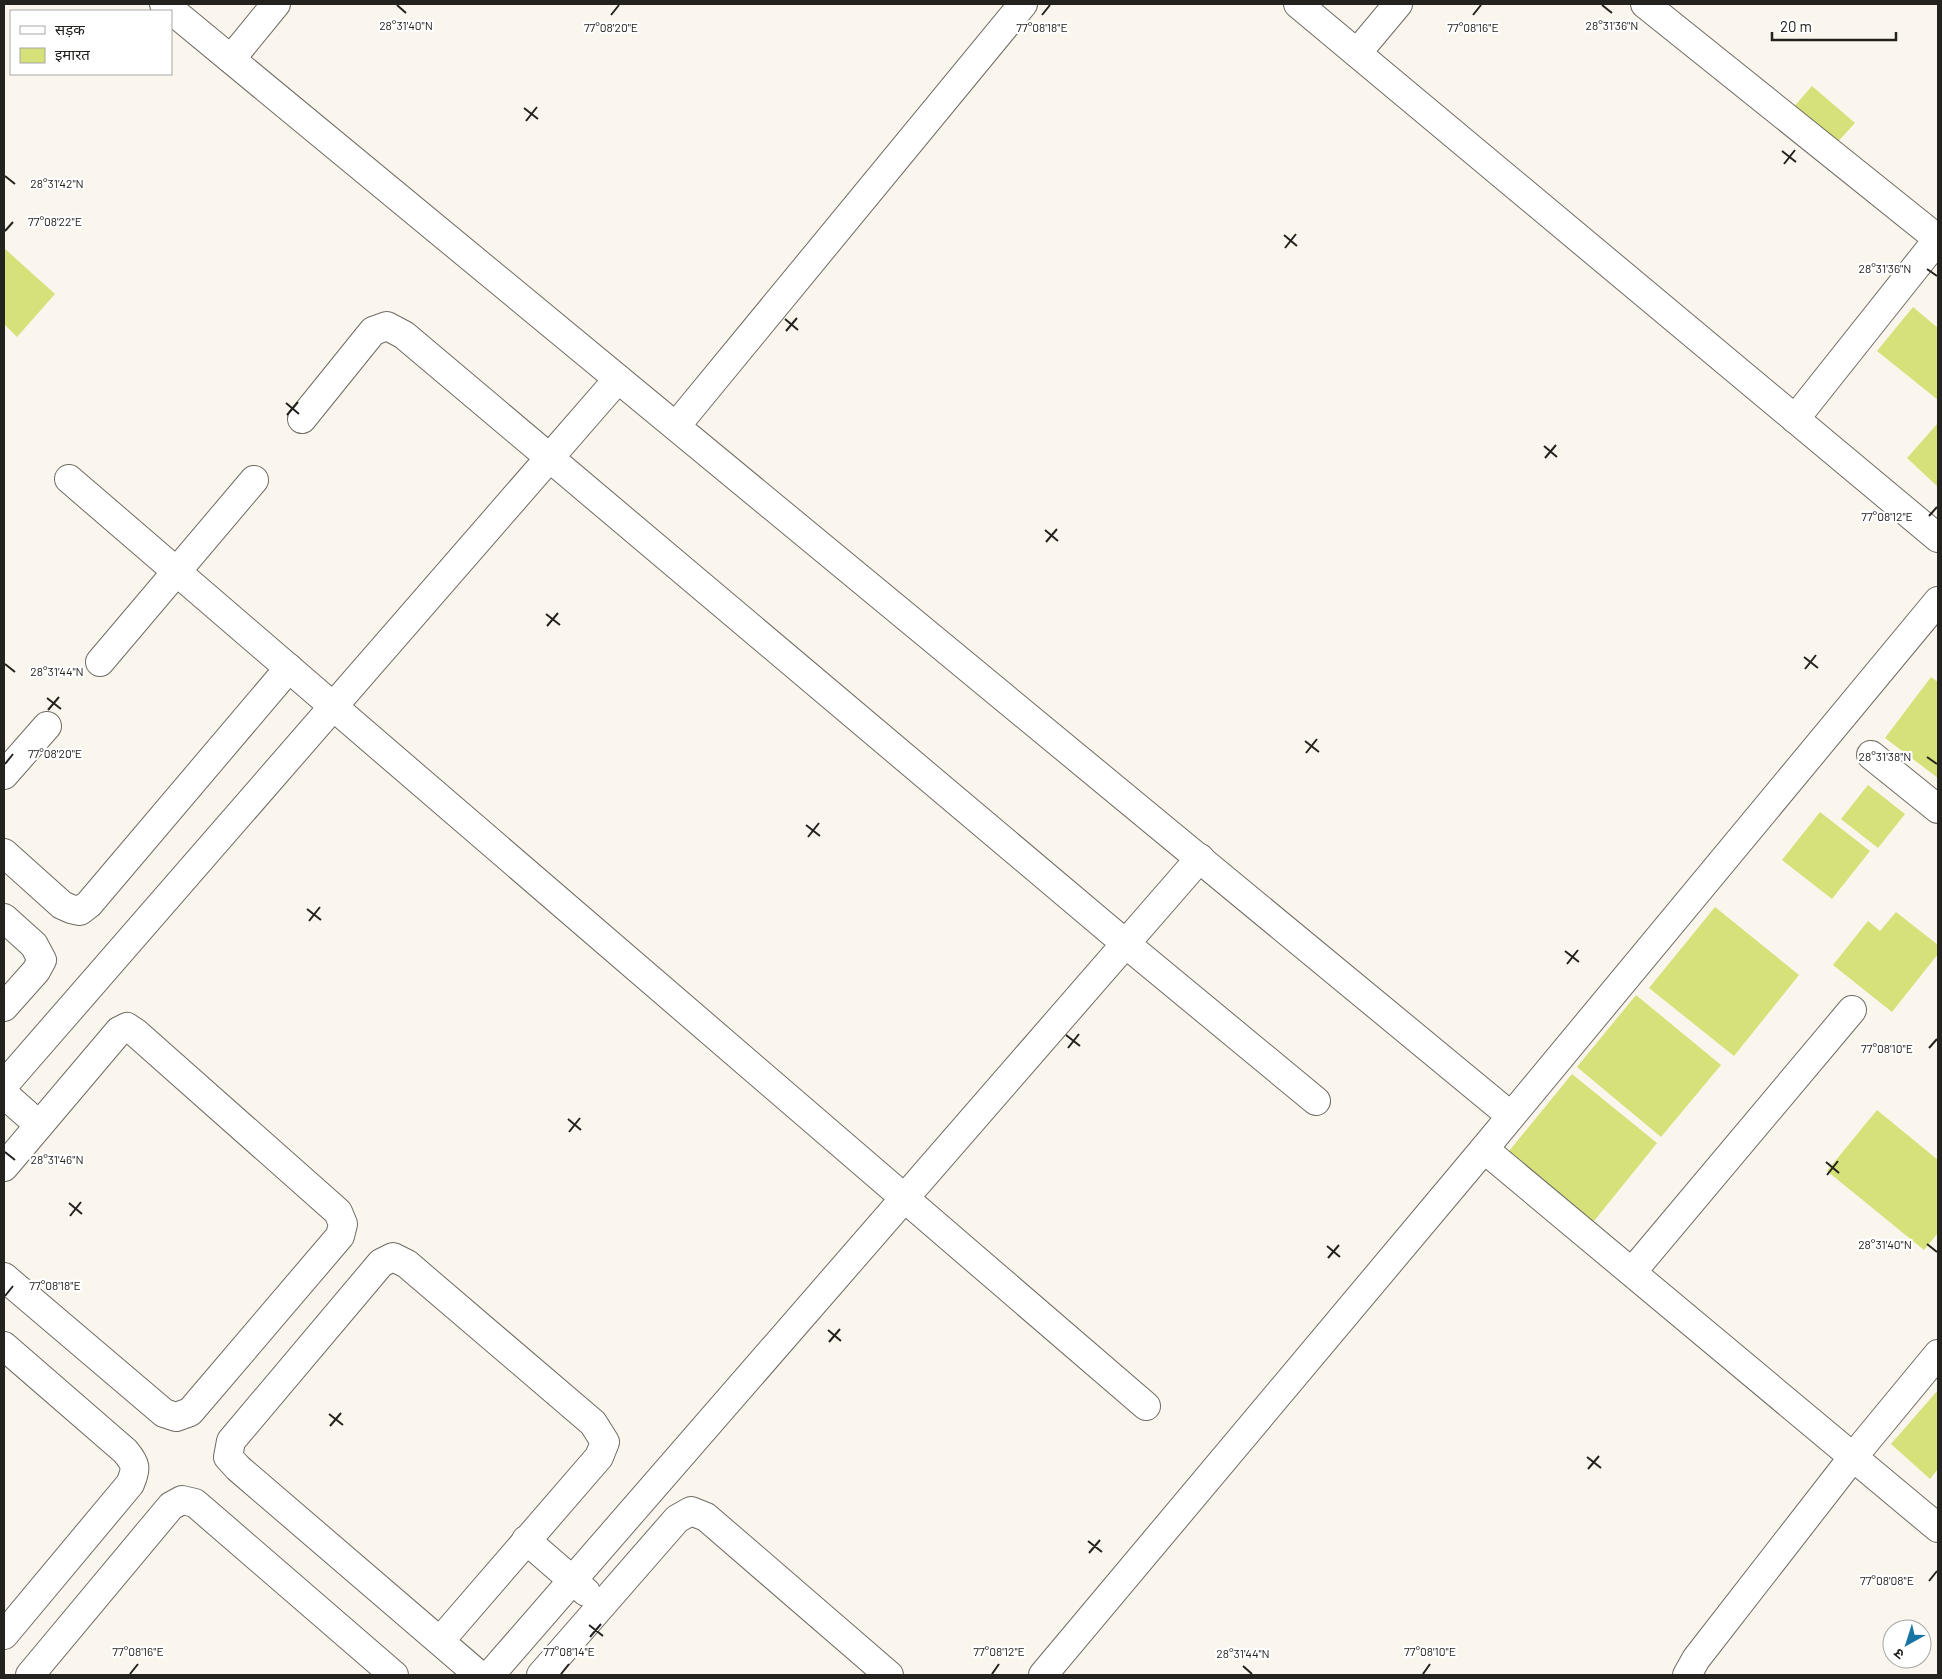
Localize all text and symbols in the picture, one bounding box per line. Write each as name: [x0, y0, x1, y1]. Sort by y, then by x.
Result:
legend: [10, 10, 172, 75]
scale bar: [1772, 10, 1896, 42]
text: 20 m: [1780, 17, 1812, 35]
text: 28°31'40"N: [379, 18, 433, 32]
text: 28°31'36"N: [1586, 18, 1638, 32]
text: सड़क: [55, 20, 85, 38]
text: 77°08'20"E: [584, 20, 638, 34]
text: 77°08'18"E: [1016, 20, 1068, 34]
text: 77°08'16"E: [1447, 20, 1499, 34]
text: इमारत: [55, 45, 90, 63]
text: 28°31'42"N: [30, 176, 84, 190]
text: 77°08'22"E: [28, 214, 82, 228]
text: 28°31'36"N: [1859, 261, 1911, 275]
text: 77°08'12"E: [1861, 509, 1913, 523]
text: 28°31'44"N: [30, 664, 84, 678]
text: 77°08'20"E: [28, 746, 82, 760]
text: 28°31'38"N: [1859, 749, 1911, 763]
text: 77°08'10"E: [1861, 1041, 1913, 1055]
text: 28°31'46"N: [30, 1152, 84, 1166]
text: 28°31'40"N: [1858, 1237, 1912, 1251]
text: 77°08'18"E: [29, 1278, 81, 1292]
text: 77°08'08"E: [1860, 1573, 1914, 1587]
north arrow: [1882, 1619, 1932, 1669]
text: 77°08'16"E: [112, 1644, 164, 1658]
text: 77°08'14"E: [543, 1644, 595, 1658]
text: 77°08'12"E: [973, 1644, 1025, 1658]
text: 77°08'10"E: [1404, 1644, 1456, 1658]
text: उ: [1889, 1645, 1907, 1664]
text: 28°31'44"N: [1216, 1646, 1270, 1660]

